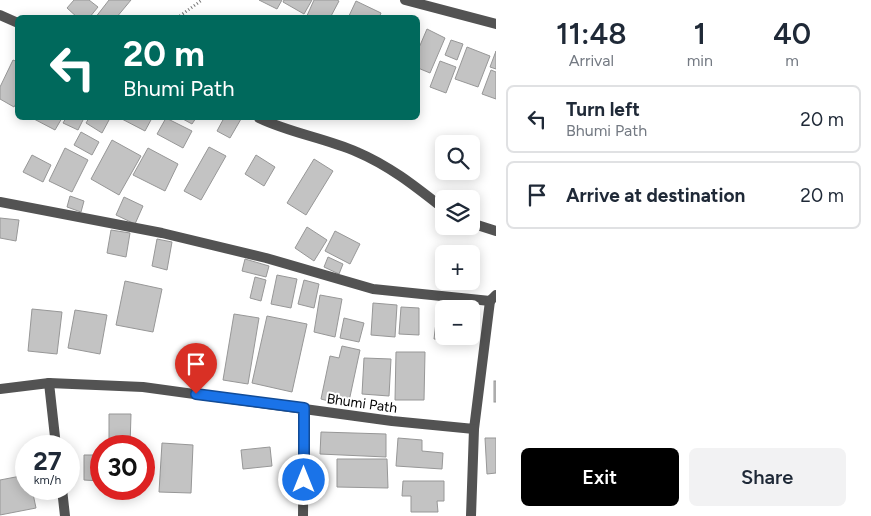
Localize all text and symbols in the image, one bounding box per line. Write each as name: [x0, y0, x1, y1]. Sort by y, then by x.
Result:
text: 11:48: [556, 15, 627, 52]
text: 1: [694, 15, 706, 52]
text: 40: [773, 15, 811, 52]
text: 20 m: [123, 33, 205, 75]
icon: left: [40, 35, 105, 100]
text: Arrival: [569, 51, 614, 70]
text: min: [687, 51, 713, 70]
text: m: [785, 51, 799, 70]
text: Bhumi Path: [123, 75, 235, 102]
text: Turn left: [566, 98, 640, 121]
icon: left: [523, 105, 551, 133]
text: 20 m: [800, 108, 844, 131]
text: Bhumi Path: [566, 121, 647, 140]
map controls: [435, 135, 480, 345]
button: search: [435, 135, 480, 180]
icon: arrive: [523, 181, 551, 209]
text: Arrive at destination: [566, 184, 745, 207]
text: 20 m: [800, 184, 844, 207]
button: layers: [435, 190, 480, 235]
button: +: [435, 245, 480, 290]
button: −: [435, 300, 480, 345]
pin: [175, 343, 217, 394]
icon: arrive: [182, 350, 210, 378]
street label: Bhumi Path: [326, 390, 398, 417]
speed limit sign: 30: [90, 435, 155, 500]
text: 27: [33, 446, 62, 476]
button: Exit: [521, 448, 679, 506]
button: Share: [689, 448, 846, 506]
position arrow: [277, 453, 329, 505]
text: km/h: [34, 473, 61, 487]

